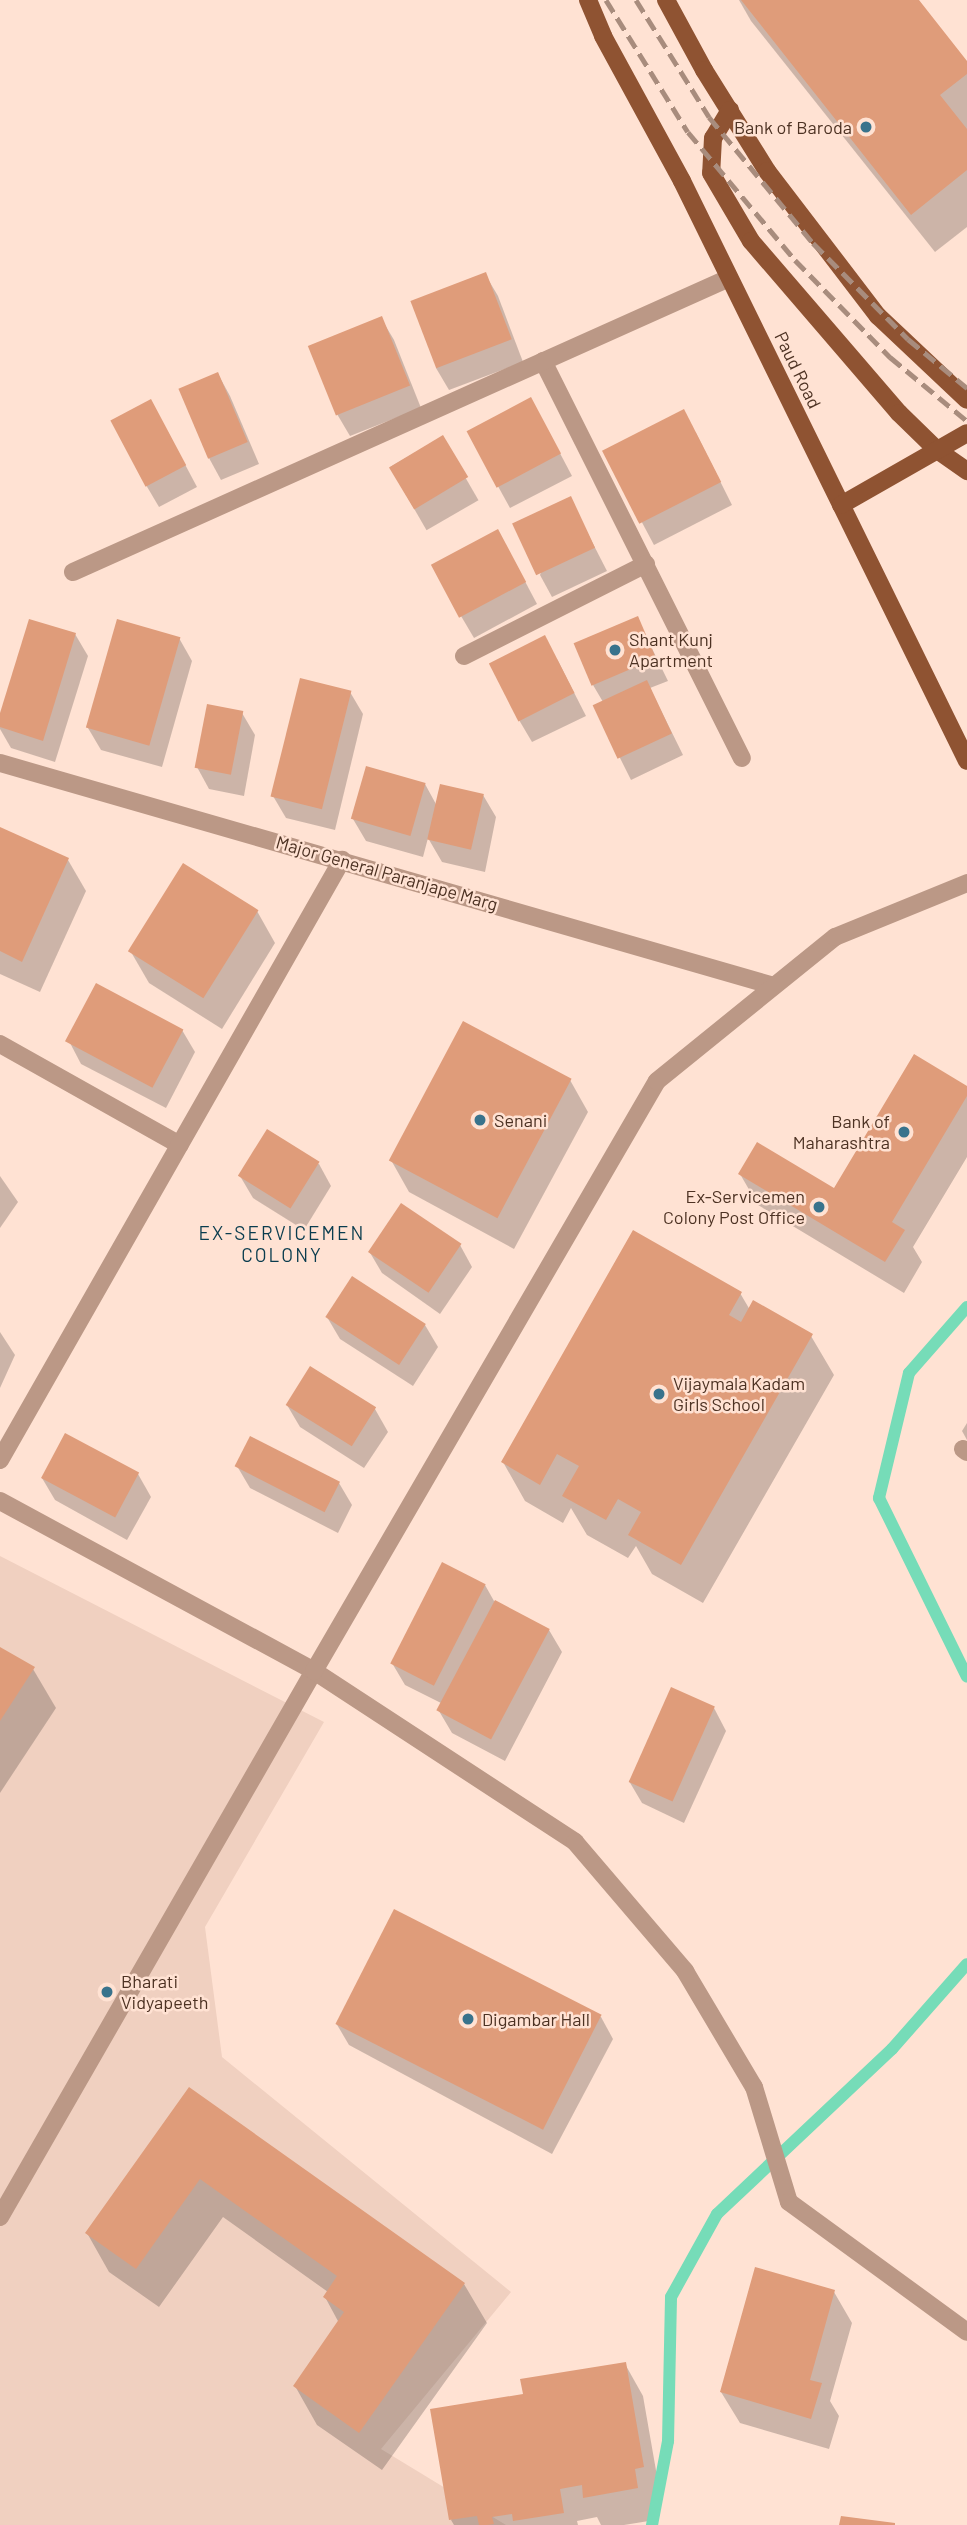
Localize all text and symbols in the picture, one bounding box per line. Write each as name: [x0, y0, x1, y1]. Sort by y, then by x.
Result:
place label: Bank of Baroda: [734, 116, 852, 138]
marker: Bank of Baroda: [858, 119, 874, 135]
street label: Paud Road: [770, 328, 826, 412]
place label: Shant Kunj Apartment: [629, 629, 713, 672]
marker: Shant Kunj Apartment: [607, 642, 623, 658]
street label: Major General Paranjape Marg: [274, 831, 500, 915]
place label: Senani: [494, 1109, 547, 1131]
place label: Bank of Maharashtra: [793, 1111, 890, 1154]
marker: Senani: [472, 1112, 488, 1128]
marker: Bank of Maharashtra: [896, 1124, 912, 1140]
place label: Ex-Servicemen Colony Post Office: [663, 1186, 805, 1228]
marker: Ex-Servicemen Colony Post Office: [811, 1199, 827, 1215]
district label: EX-SERVICEMEN COLONY: [200, 1222, 364, 1266]
place label: Vijaymala Kadam Girls School: [673, 1373, 805, 1416]
marker: Vijaymala Kadam Girls School: [651, 1386, 667, 1402]
place label: Bharati Vidyapeeth: [121, 1971, 208, 2014]
marker: Bharati Vidyapeeth: [99, 1984, 115, 2000]
place label: Digambar Hall: [482, 2008, 590, 2030]
marker: Digambar Hall: [460, 2011, 476, 2027]

